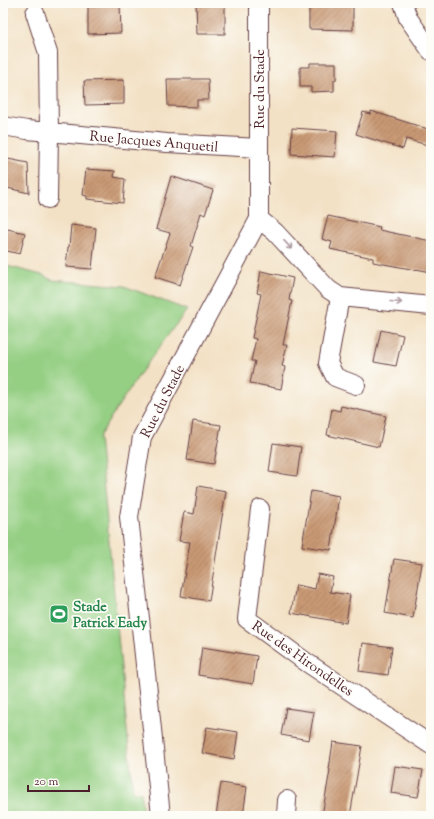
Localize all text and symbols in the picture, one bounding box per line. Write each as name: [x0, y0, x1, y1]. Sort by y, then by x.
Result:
street label: Rue du Stade: [251, 49, 271, 129]
street label: Rue Jacques Anquetil: [89, 127, 219, 159]
one-way arrow: [283, 240, 292, 250]
one-way arrow: [389, 299, 402, 306]
street label: Rue du Stade: [137, 362, 191, 442]
place label: Stade Patrick Eady: [73, 598, 147, 634]
sports icon: Stade Patrick Eady: [48, 603, 70, 625]
street label: Rue des Hirondelles: [247, 617, 357, 702]
scale bar: [28, 767, 89, 793]
text: 20 m: [34, 773, 59, 791]

